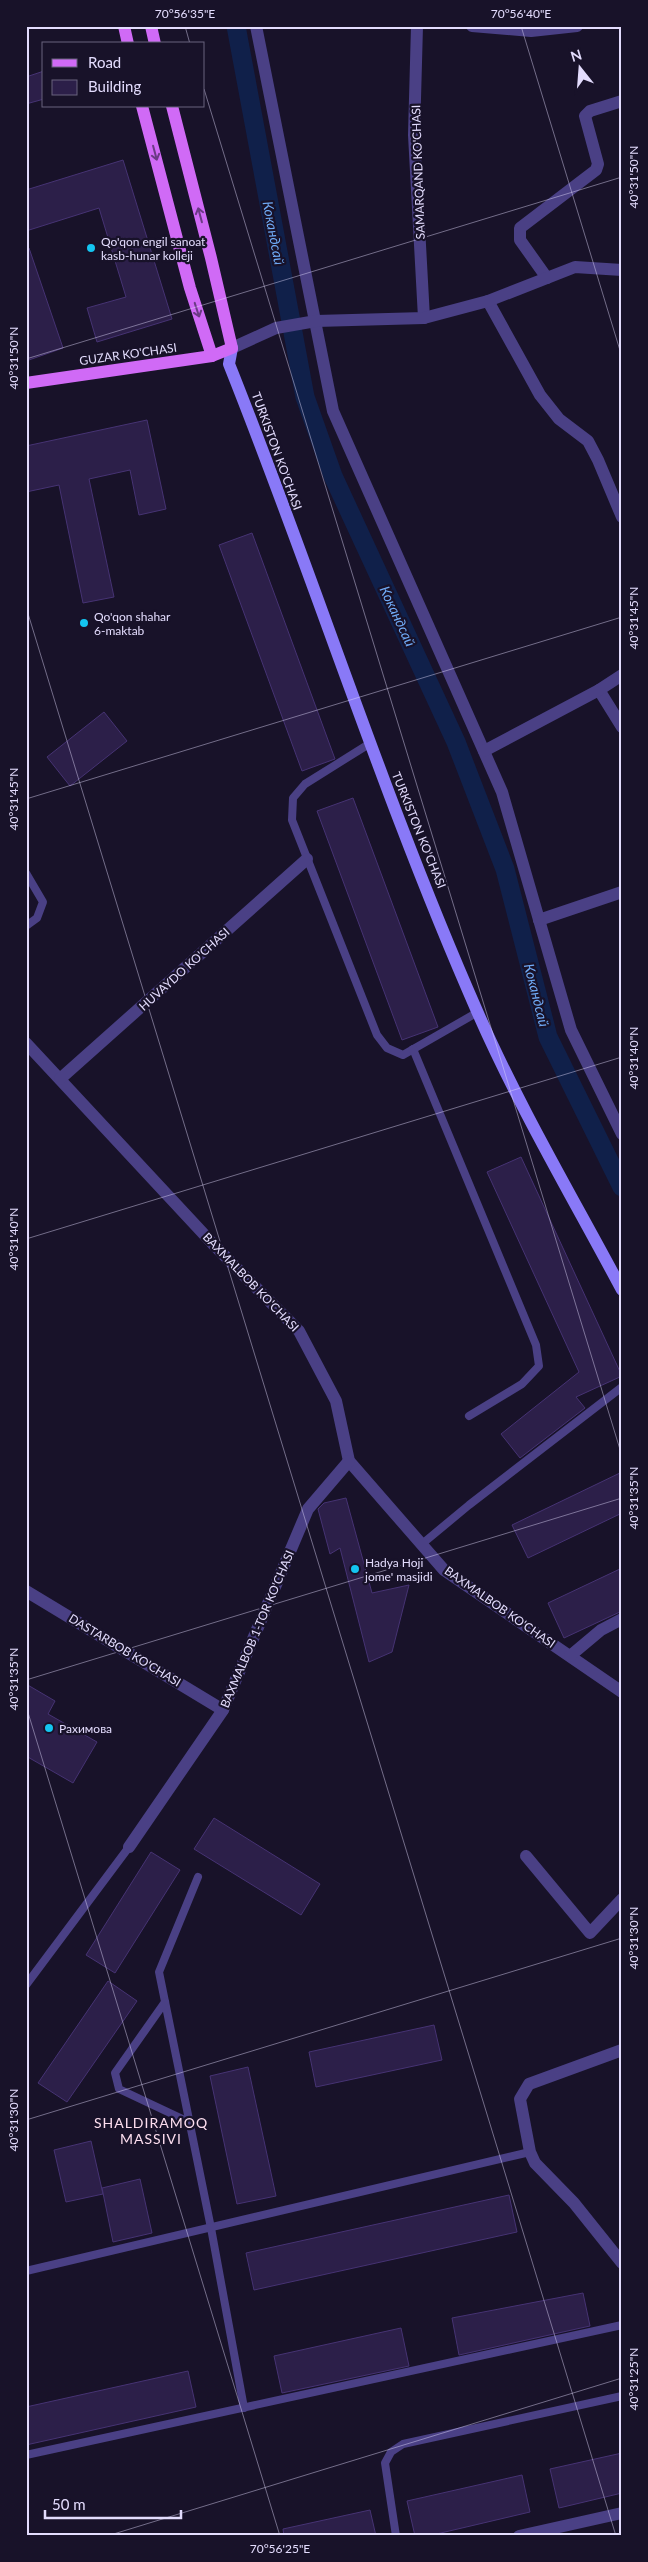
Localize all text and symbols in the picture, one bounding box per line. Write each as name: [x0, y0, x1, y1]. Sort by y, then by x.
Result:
text: 70°56'35"E: [155, 6, 215, 21]
text: 70°56'40"E: [491, 6, 551, 21]
legend: [42, 42, 205, 108]
north arrow: [556, 42, 606, 92]
text: N: [568, 45, 584, 65]
text: Road: [88, 53, 121, 71]
text: Building: [88, 77, 141, 95]
street label: SAMARQAND KO'CHASI: [408, 104, 428, 240]
one-way arrow: [151, 145, 160, 161]
text: 40°31'50"N: [626, 146, 641, 208]
water label: Кокандсай: [259, 200, 289, 266]
one-way arrow: [195, 208, 204, 224]
place label: Qo'qon engil sanoat kasb-hunar kolleji: [101, 234, 206, 263]
marker: Qo'qon engil sanoat kasb-hunar kolleji: [85, 242, 97, 254]
one-way arrow: [193, 302, 202, 318]
text: 40°31'50"N: [6, 327, 21, 389]
street label: GUZAR KO'CHASI: [78, 340, 178, 368]
street label: TURKISTON KO'CHASI: [249, 390, 305, 512]
water label: Кокандсай: [377, 583, 419, 649]
text: 40°31'45"N: [626, 587, 641, 649]
place label: Qo'qon shahar 6-maktab: [94, 609, 171, 638]
marker: Qo'qon shahar 6-maktab: [78, 617, 90, 629]
text: 40°31'45"N: [6, 768, 21, 830]
street label: TURKISTON KO'CHASI: [389, 769, 449, 891]
street label: HUVAYDO KO'CHASI: [136, 924, 232, 1014]
water label: Кокандсай: [521, 962, 553, 1028]
text: 40°31'40"N: [626, 1027, 641, 1089]
text: 40°31'40"N: [6, 1208, 21, 1270]
street label: BAXMALBOB KO'CHASI: [200, 1229, 302, 1335]
text: 40°31'35"N: [626, 1467, 641, 1529]
street label: BAXMALBOB 1-TOR KO'CHASI: [217, 1548, 297, 1710]
place label: Hadya Hoji jome' masjidi: [364, 1555, 433, 1584]
marker: Hadya Hoji jome' masjidi: [349, 1563, 361, 1575]
street label: BAXMALBOB KO'CHASI: [442, 1563, 558, 1651]
street label: DASTARBOB KO'CHASI: [66, 1611, 184, 1689]
text: 40°31'35"N: [6, 1648, 21, 1710]
place label: Рахимова: [59, 1721, 112, 1736]
marker: Рахимова: [43, 1722, 55, 1734]
text: 40°31'30"N: [626, 1907, 641, 1969]
text: 40°31'30"N: [6, 2089, 21, 2151]
district label: SHALDIRAMOQ MASSIVI: [94, 2114, 208, 2147]
text: 40°31'25"N: [626, 2348, 641, 2410]
scale bar: [45, 2487, 181, 2519]
text: 50 m: [52, 2495, 86, 2513]
text: 70°56'25"E: [250, 2541, 310, 2556]

